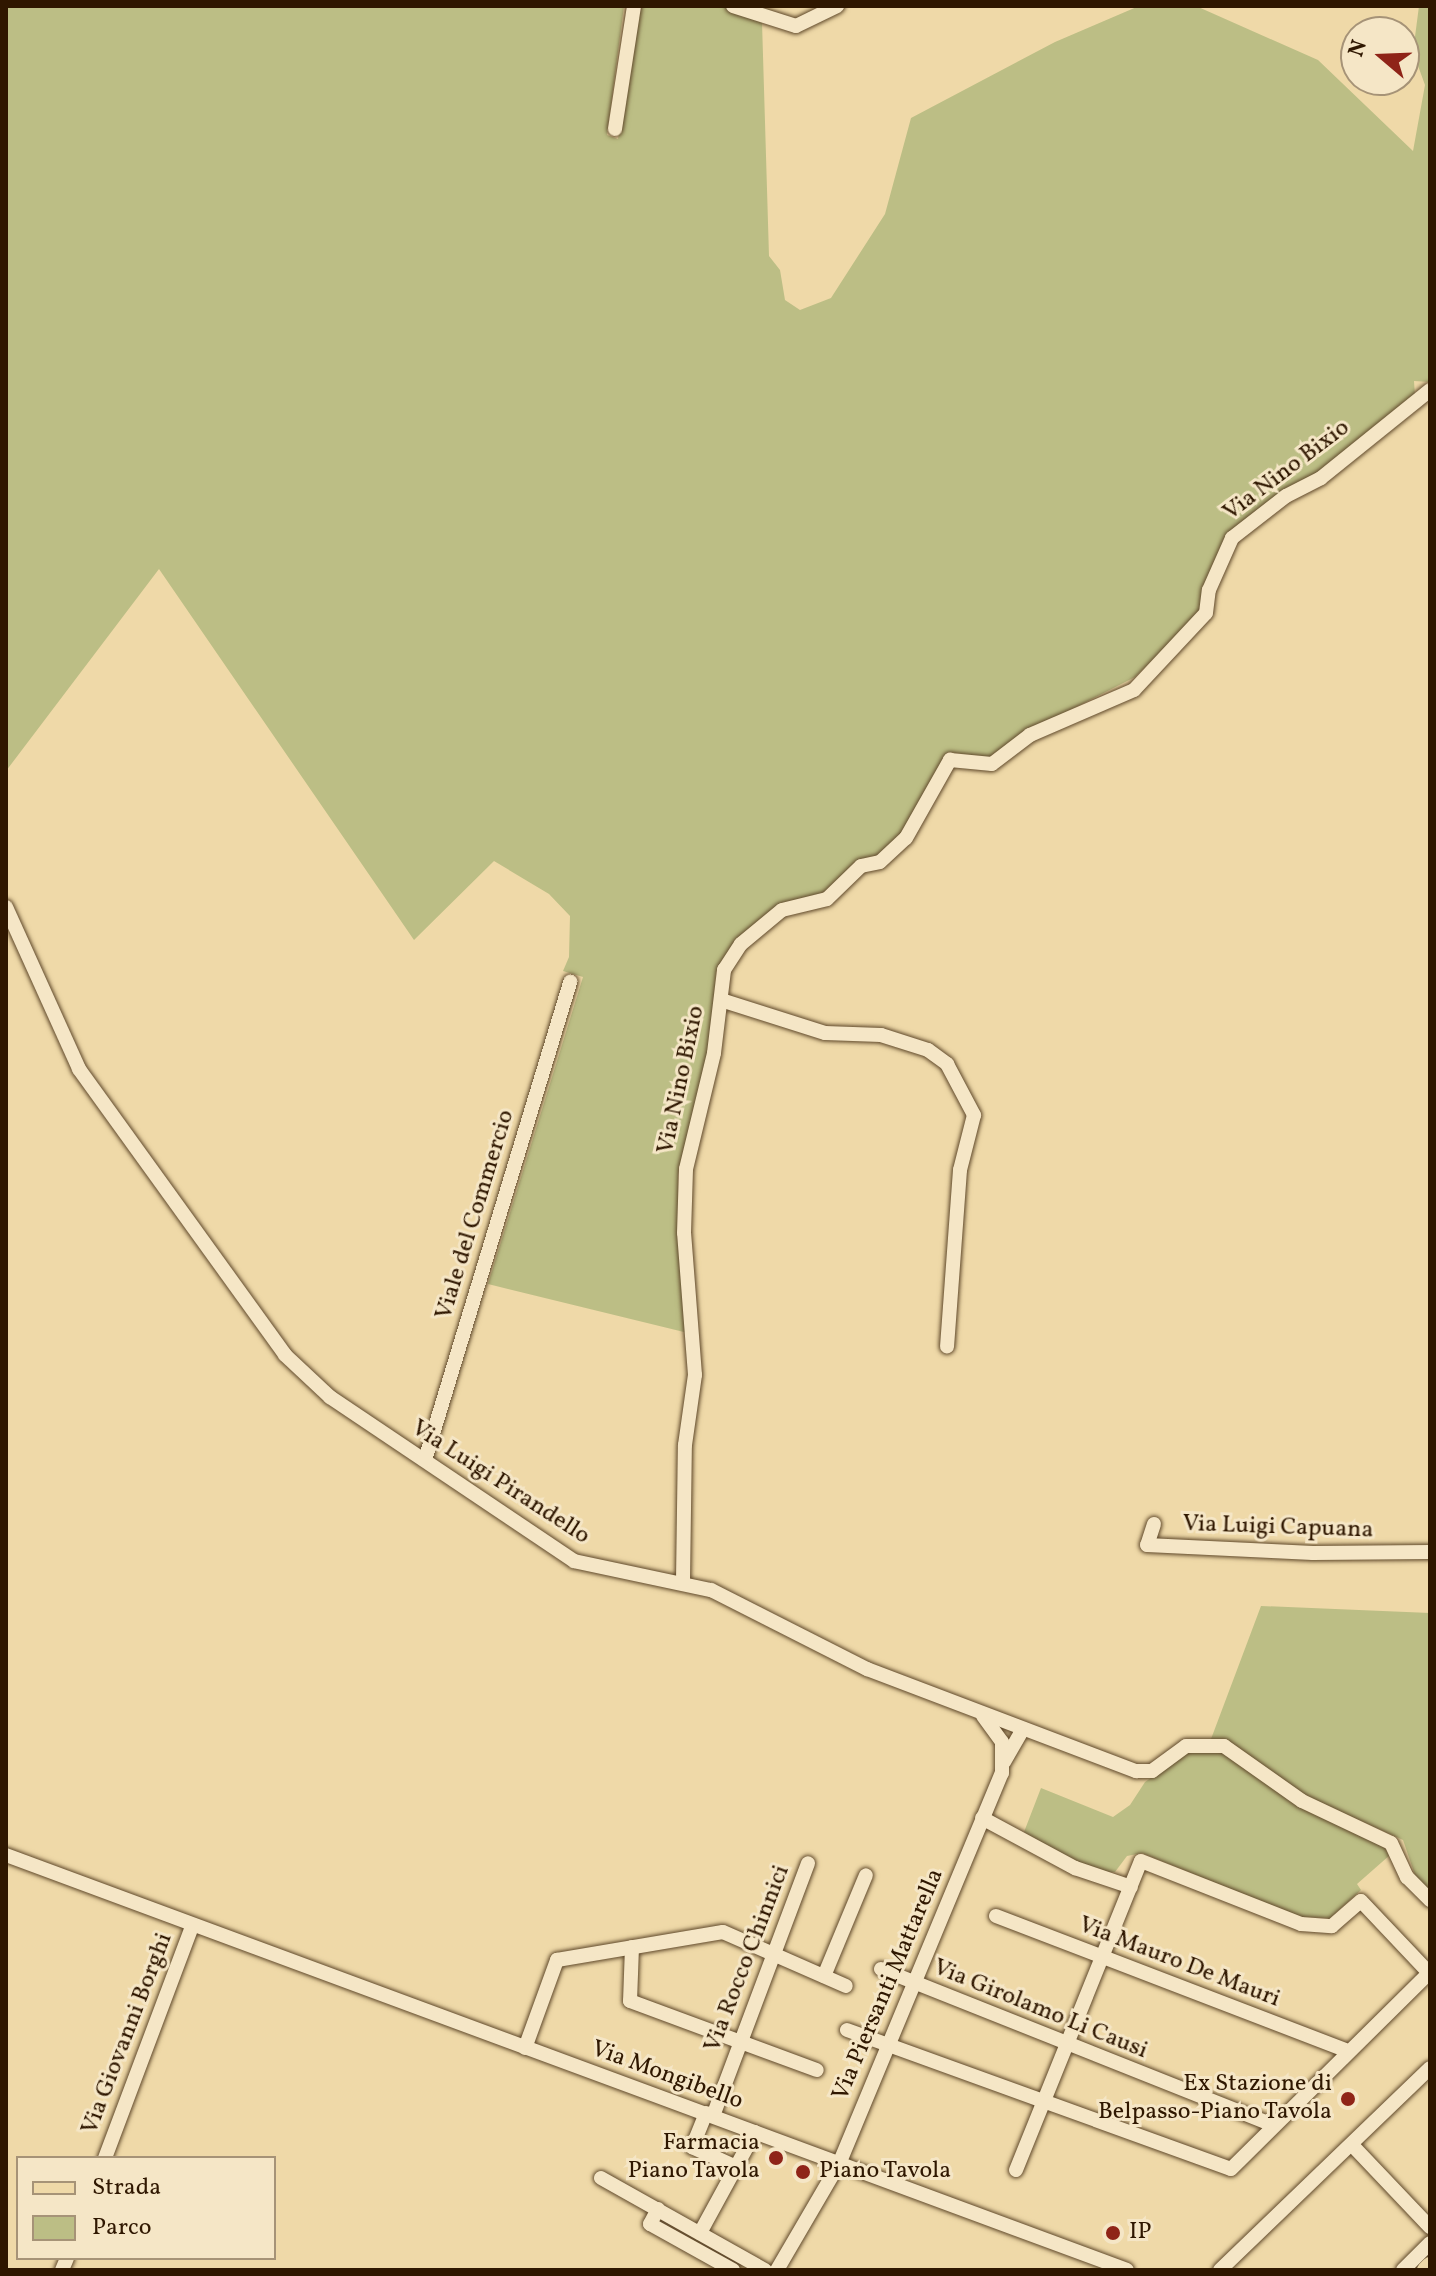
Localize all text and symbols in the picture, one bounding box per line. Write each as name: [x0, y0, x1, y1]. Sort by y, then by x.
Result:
north arrow: [1340, 16, 1420, 96]
text: N: [1341, 36, 1376, 61]
street label: Via Nino Bixio: [1218, 414, 1356, 528]
street label: Via Nino Bixio: [652, 1003, 712, 1157]
street label: Viale del Commercio: [430, 1107, 522, 1323]
street label: Via Luigi Pirandello: [405, 1414, 595, 1552]
street label: Via Luigi Capuana: [1182, 1510, 1374, 1546]
street label: Via Rocco Chinnici: [699, 1861, 797, 2057]
street label: Via Piersanti Mattarella: [827, 1865, 951, 2105]
street label: Via Mauro De Mauri: [1074, 1911, 1284, 2015]
street label: Via Giovanni Borghi: [76, 1929, 180, 2139]
street label: Via Girolamo Li Causi: [929, 1954, 1151, 2066]
street label: Via Mongibello: [587, 2035, 747, 2117]
place label: Ex Stazione di Belpasso-Piano Tavola: [1097, 2071, 1332, 2127]
marker: Ex Stazione di Belpasso-Piano Tavola: [1339, 2090, 1357, 2108]
place label: Farmacia Piano Tavola: [627, 2130, 760, 2186]
marker: Farmacia Piano Tavola: [767, 2149, 785, 2167]
legend: [16, 2156, 276, 2260]
place label: Piano Tavola: [819, 2158, 952, 2186]
marker: Piano Tavola: [794, 2163, 812, 2181]
text: Strada: [92, 2171, 161, 2205]
text: Parco: [92, 2211, 151, 2245]
place label: IP: [1129, 2219, 1151, 2247]
marker: IP: [1104, 2224, 1122, 2242]

